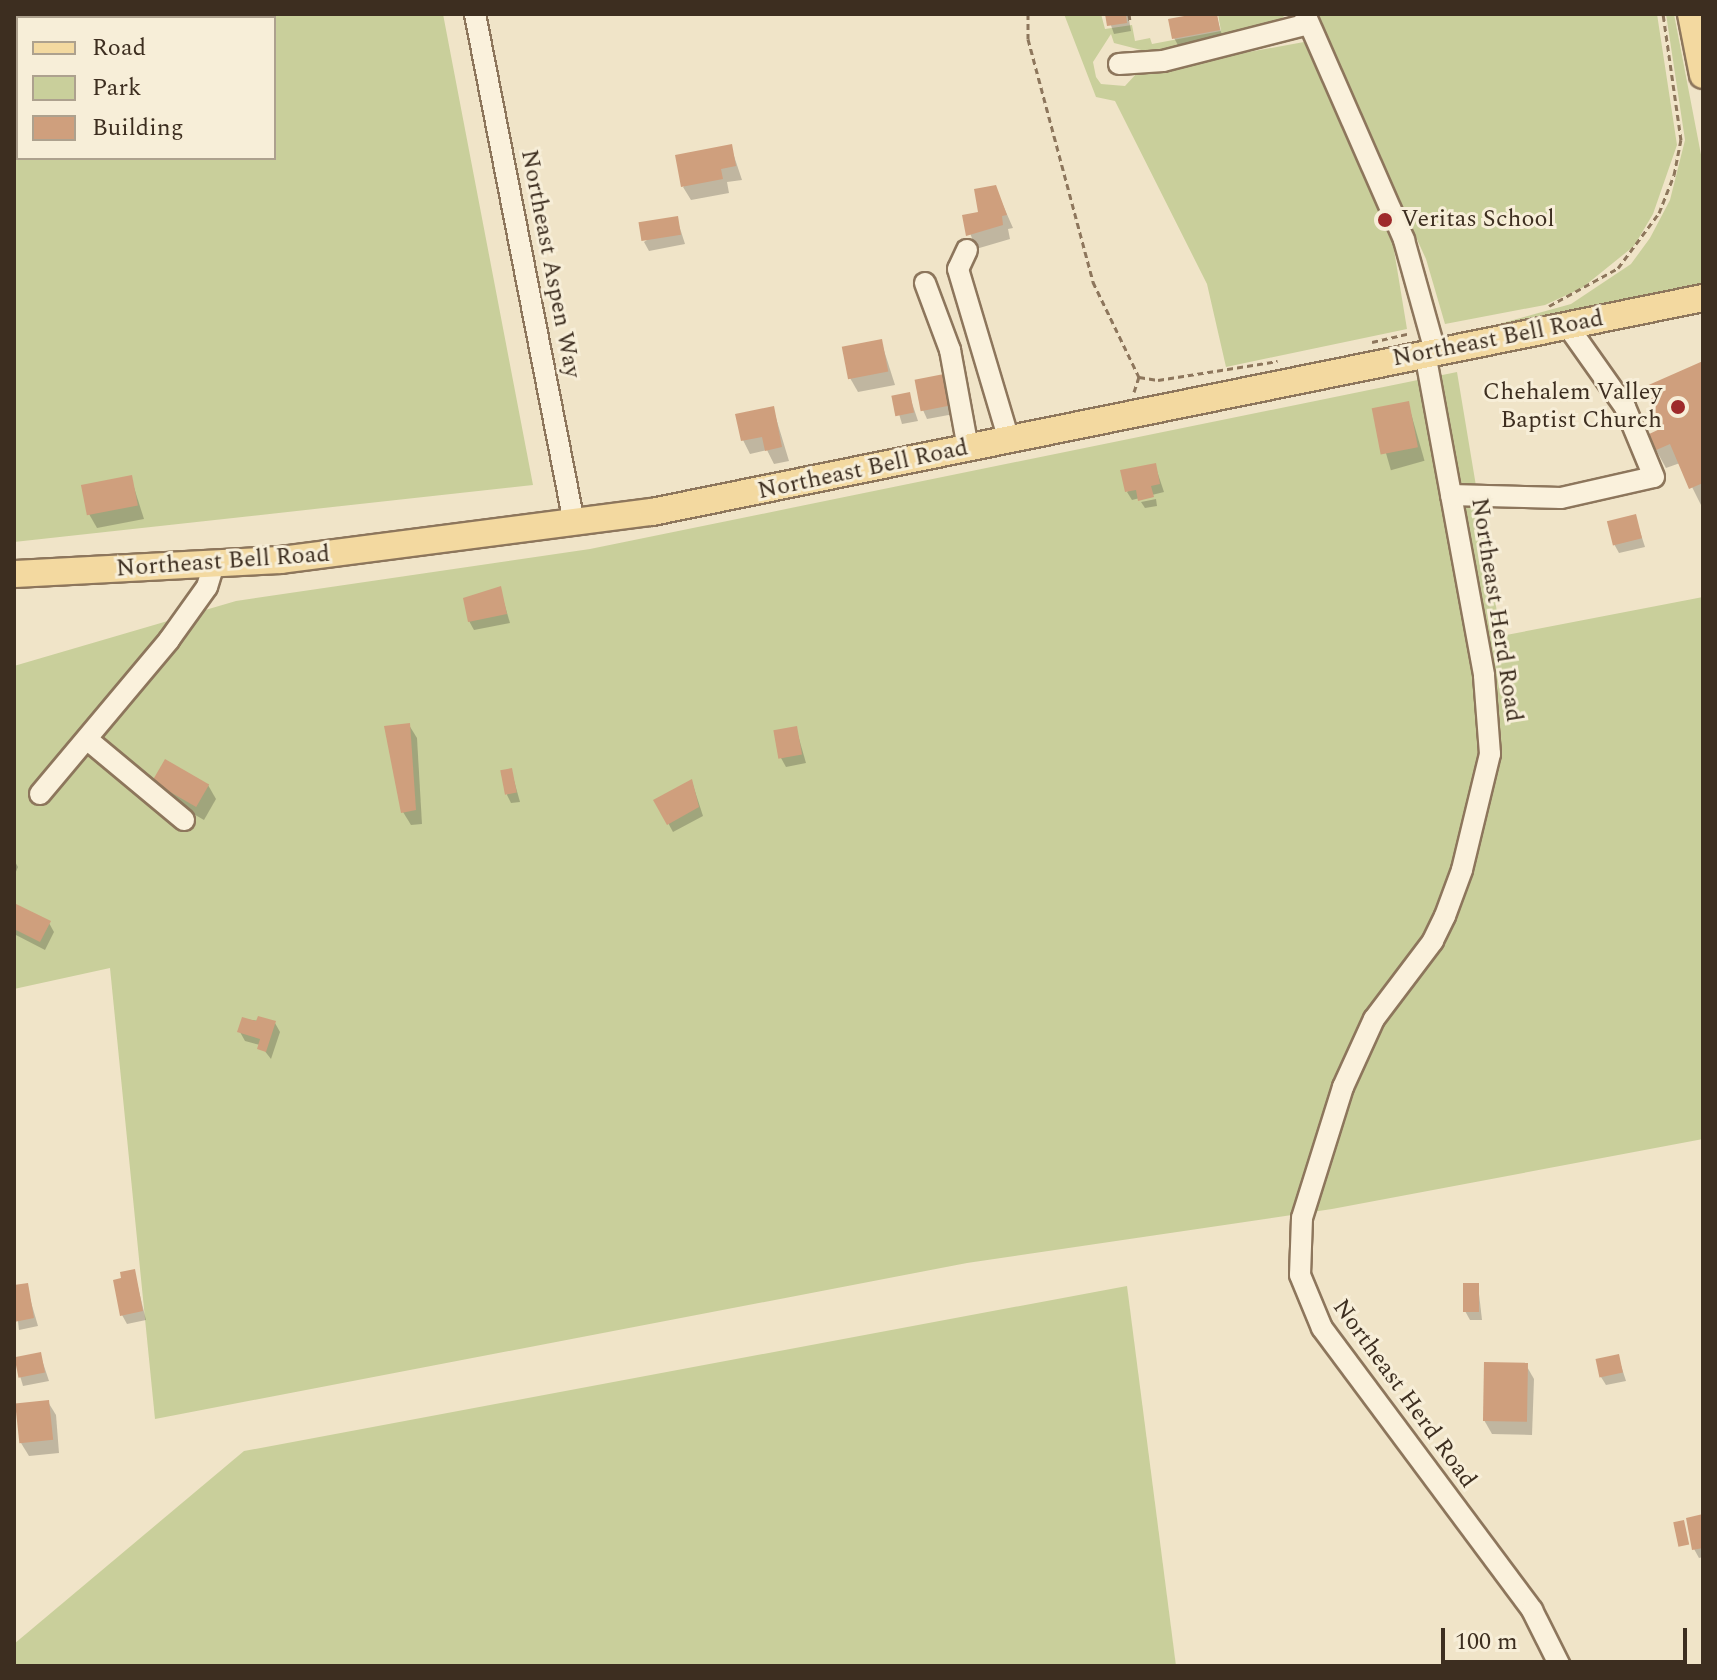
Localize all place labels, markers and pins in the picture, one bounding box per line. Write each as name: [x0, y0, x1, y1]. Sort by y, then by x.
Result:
place label: Veritas School: [1401, 206, 1555, 234]
marker: Veritas School: [1376, 211, 1394, 229]
place label: Chehalem Valley Baptist Church: [1483, 379, 1662, 435]
marker: Chehalem Valley Baptist Church: [1669, 398, 1687, 416]

